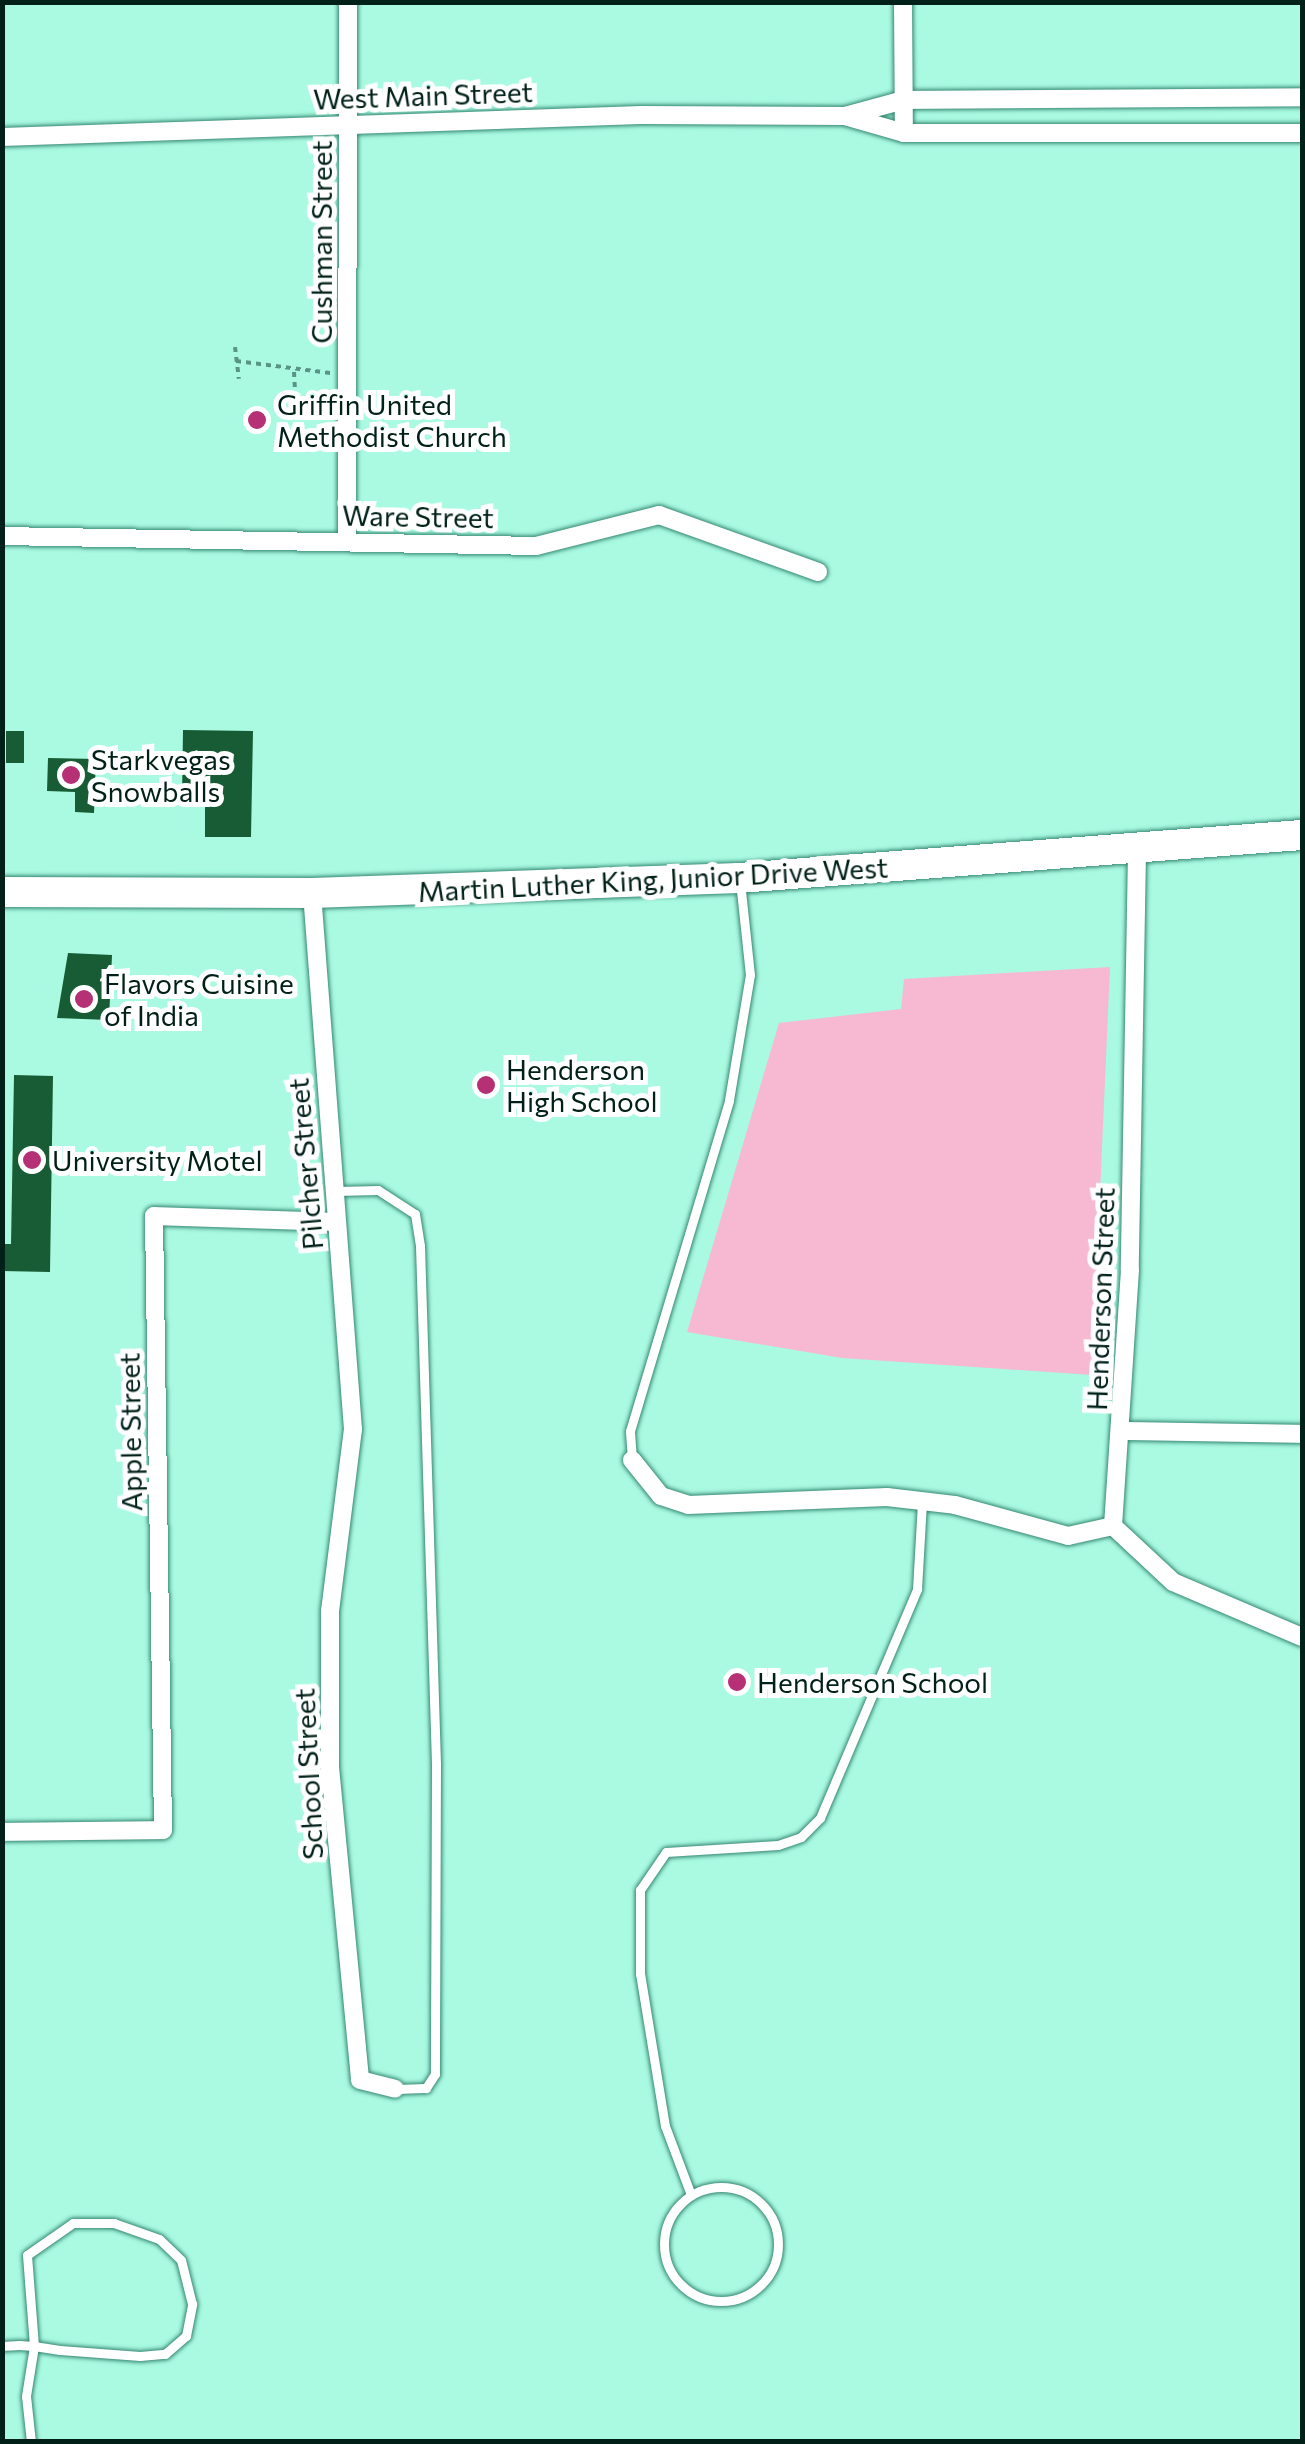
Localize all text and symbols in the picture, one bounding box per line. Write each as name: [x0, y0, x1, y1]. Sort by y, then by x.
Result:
street label: West Main Street: [313, 74, 533, 116]
street label: Cushman Street: [304, 140, 338, 344]
place label: Griffin United Methodist Church: [277, 387, 507, 453]
marker: Griffin United Methodist Church: [246, 409, 268, 431]
street label: Ware Street: [342, 498, 494, 534]
place label: Starkvegas Snowballs: [91, 742, 231, 808]
marker: Starkvegas Snowballs: [60, 764, 82, 786]
street label: Martin Luther King, Junior Drive West: [417, 850, 889, 908]
place label: Flavors Cuisine of India: [104, 966, 294, 1032]
marker: Flavors Cuisine of India: [73, 988, 95, 1010]
place label: Henderson High School: [506, 1052, 658, 1118]
marker: Henderson High School: [475, 1074, 497, 1096]
street label: Pilcher Street: [281, 1077, 329, 1251]
place label: University Motel: [52, 1143, 263, 1177]
marker: University Motel: [21, 1149, 43, 1171]
street label: Henderson Street: [1079, 1187, 1121, 1411]
street label: Apple Street: [112, 1352, 148, 1512]
place label: Henderson School: [757, 1665, 988, 1699]
marker: Henderson School: [726, 1671, 748, 1693]
street label: School Street: [287, 1688, 329, 1860]

